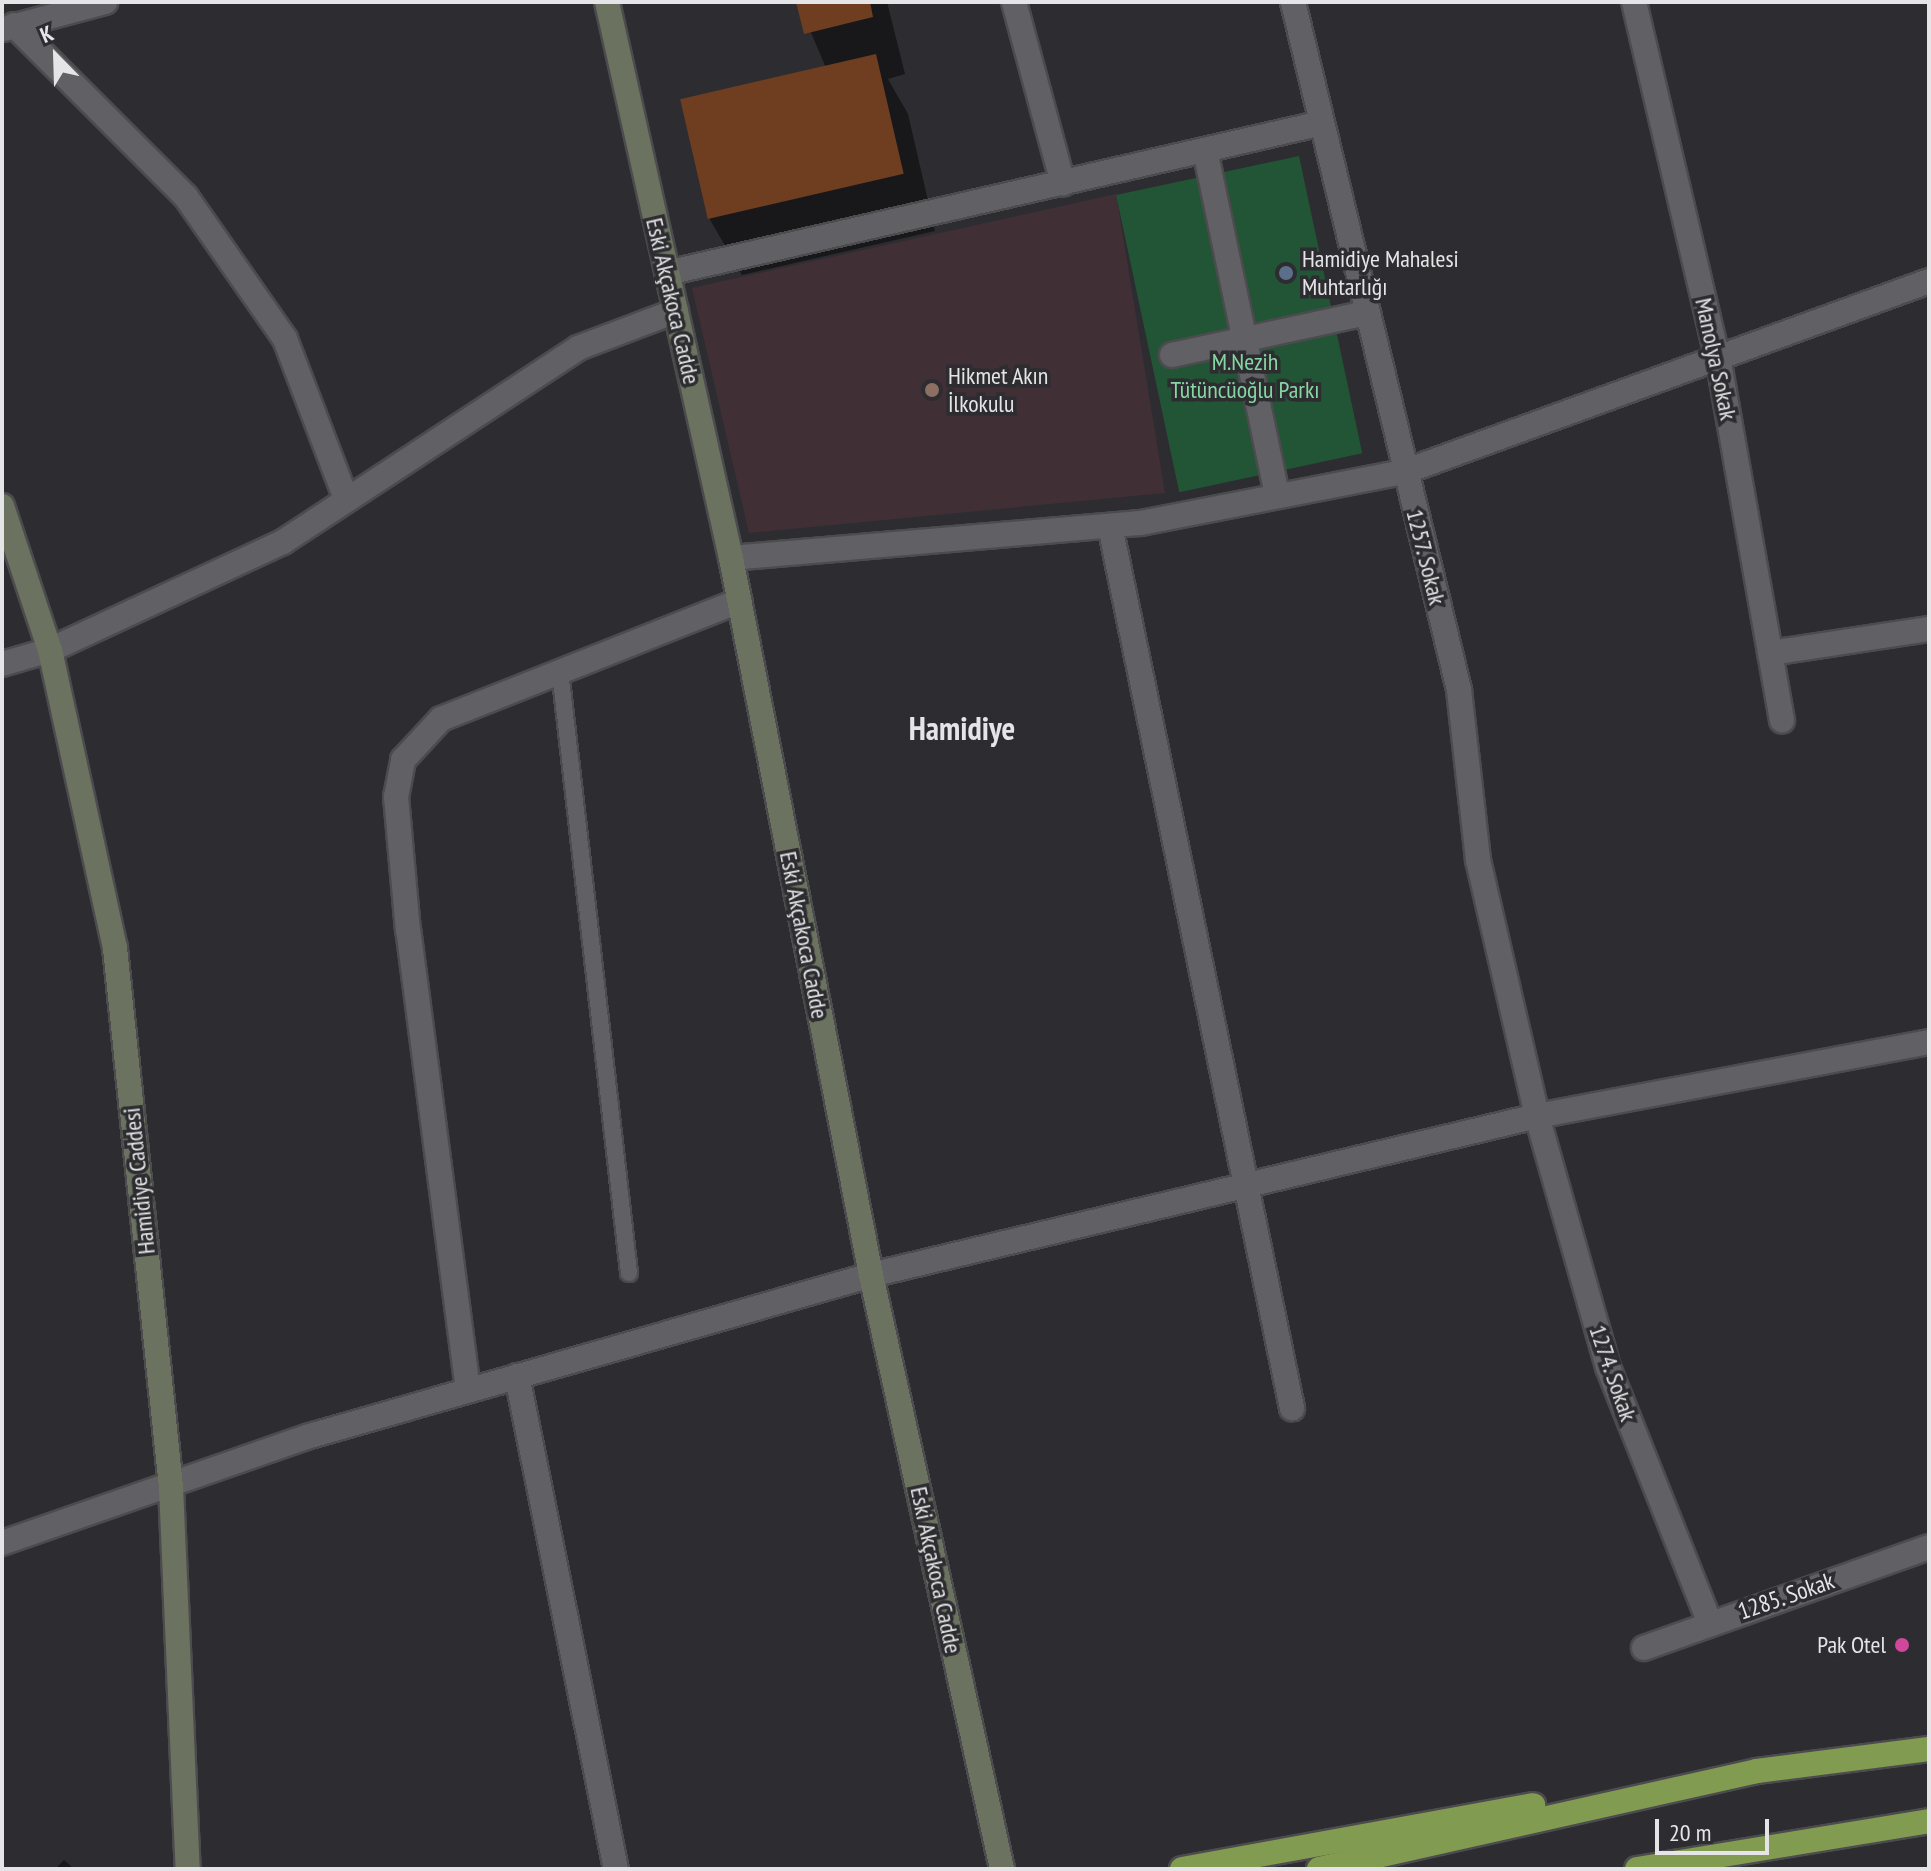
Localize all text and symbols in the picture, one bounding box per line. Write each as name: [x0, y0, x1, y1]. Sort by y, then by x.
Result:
north arrow: [16, 16, 96, 96]
text: K: [36, 19, 57, 49]
street label: Eski Akçakoca Cadde: [640, 215, 706, 387]
place label: Hamidiye Mahalesi Muhtarlığı: [1302, 245, 1459, 301]
marker: Hamidiye Mahalesi Muhtarlığı: [1277, 264, 1295, 282]
street label: Manolya Sokak: [1689, 295, 1743, 423]
park label: M.Nezih Tütüncüoğlu Parkı: [1171, 348, 1319, 404]
place label: Hikmet Akın İlkokulu: [948, 362, 1049, 418]
marker: Hikmet Akın İlkokulu: [923, 381, 941, 399]
street label: 1257. Sokak: [1400, 505, 1452, 609]
district label: Hamidiye: [909, 709, 1015, 747]
street label: Eski Akçakoca Cadde: [774, 849, 834, 1021]
street label: Hamidiye Caddesi: [117, 1106, 161, 1256]
street label: 1274. Sokak: [1583, 1320, 1643, 1426]
street label: Eski Akçakoca Cadde: [904, 1484, 968, 1656]
street label: 1285. Sokak: [1733, 1566, 1839, 1626]
place label: Pak Otel: [1817, 1631, 1886, 1659]
marker: Pak Otel: [1893, 1636, 1911, 1654]
scale bar: [1659, 1803, 1773, 1853]
text: 20 m: [1669, 1817, 1711, 1848]

